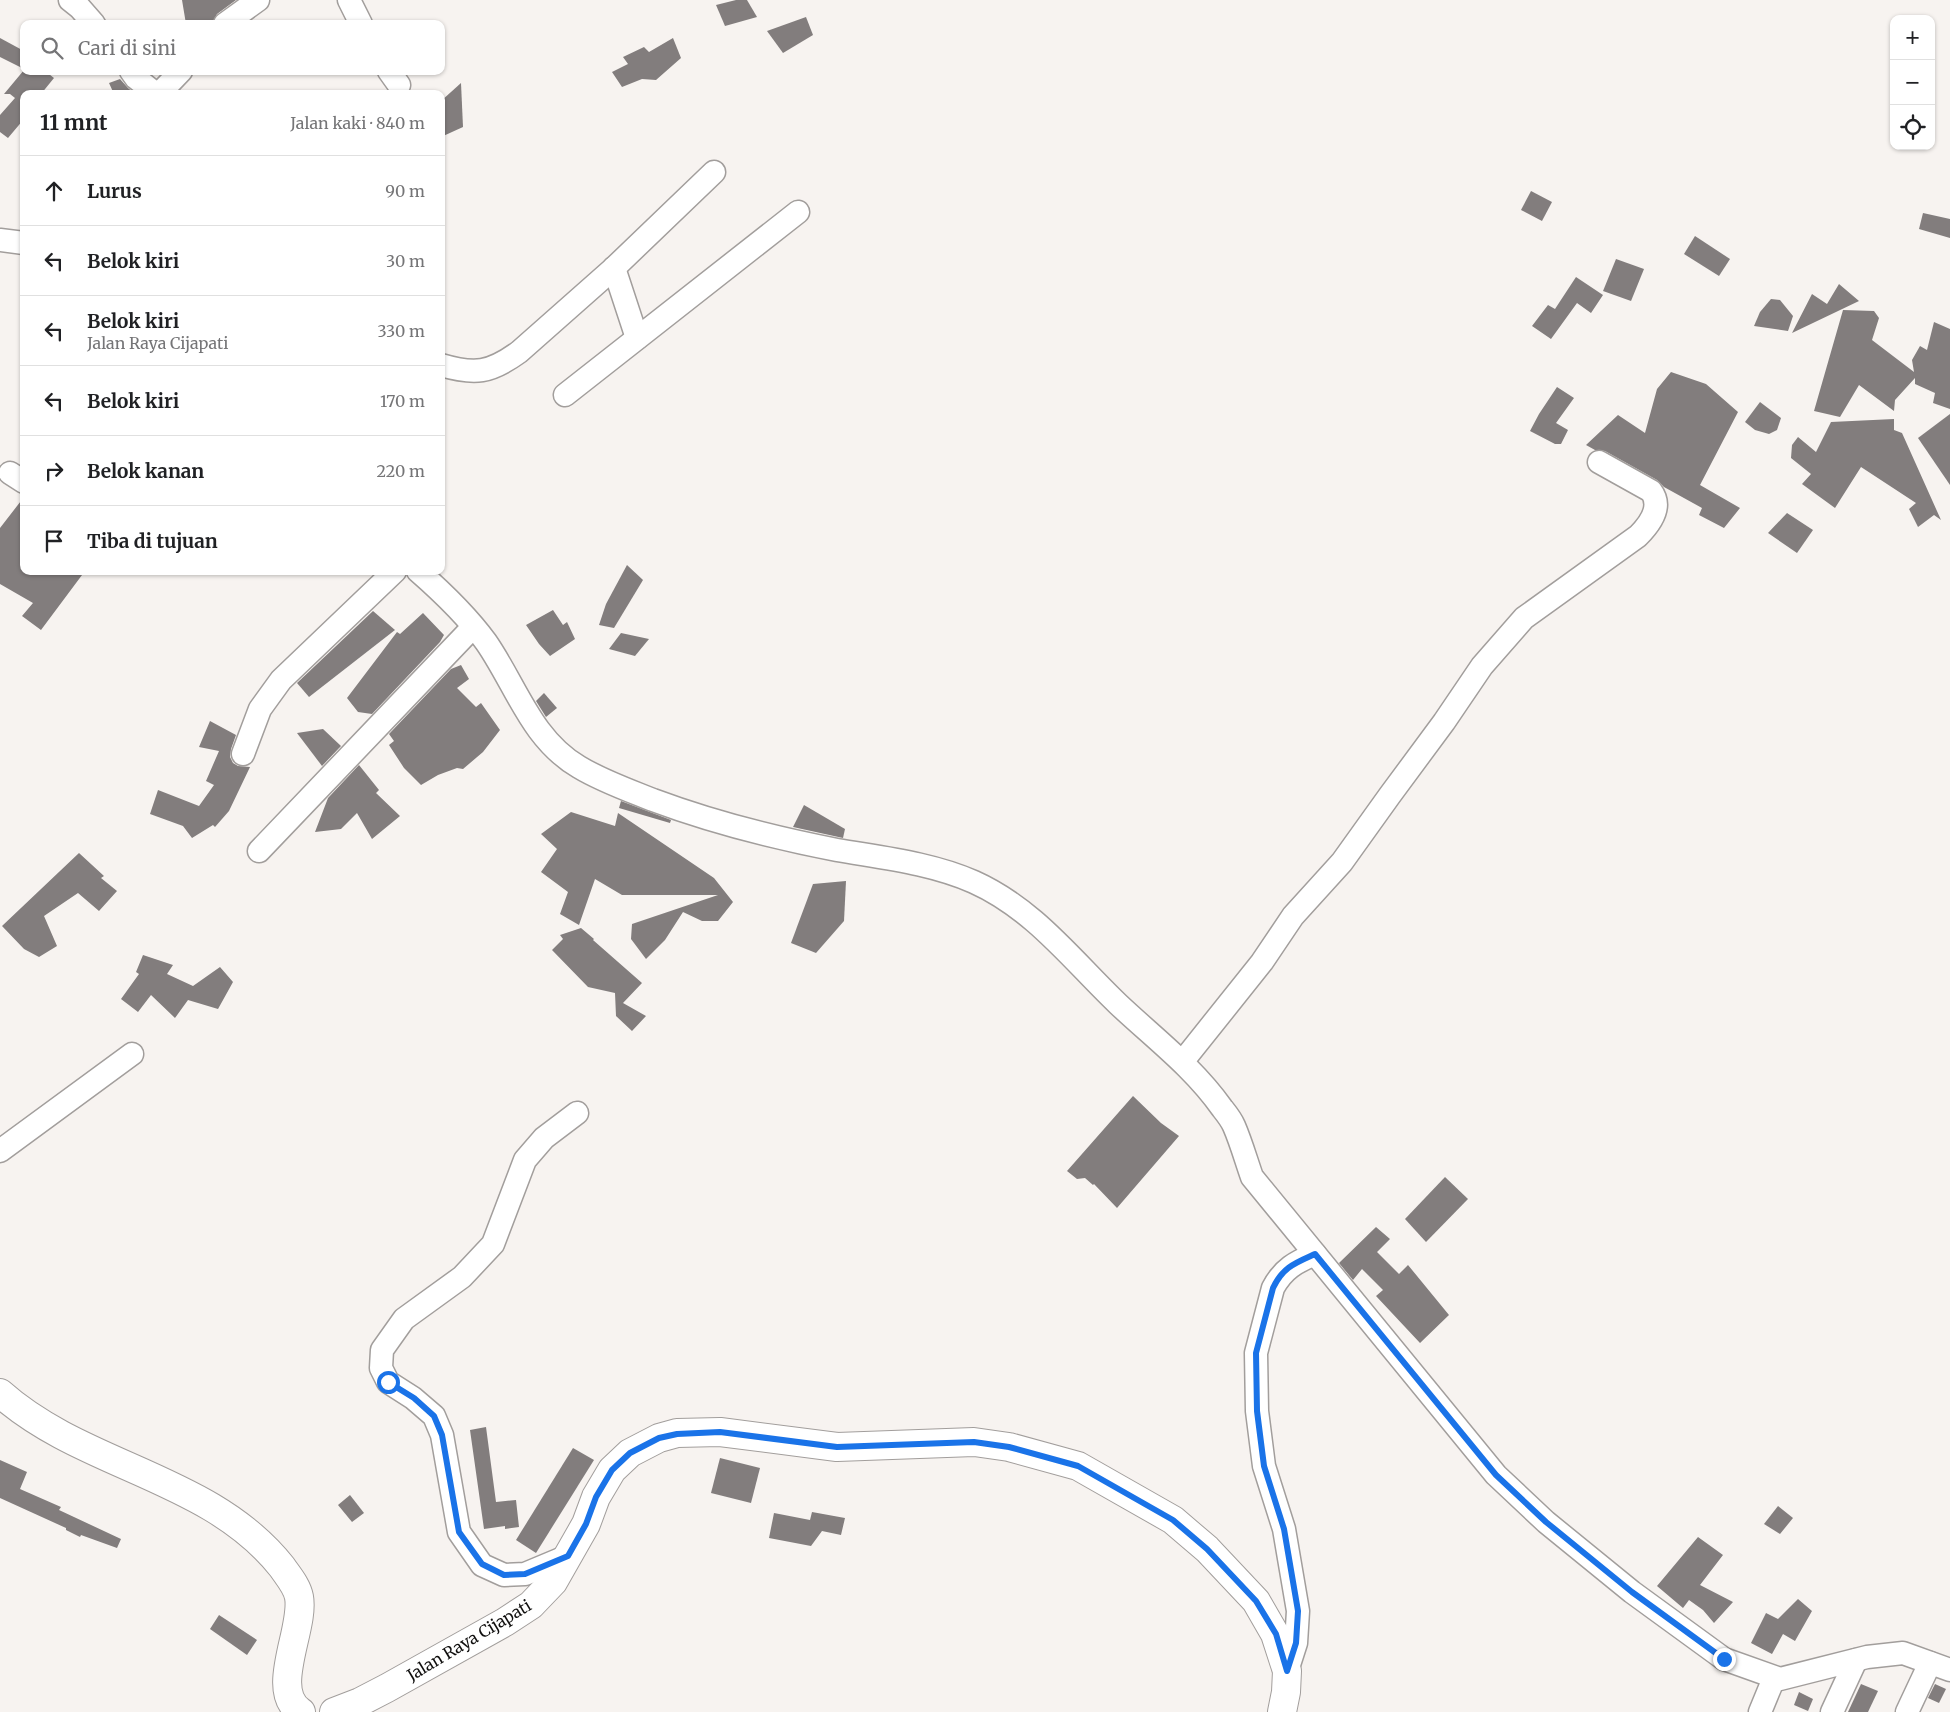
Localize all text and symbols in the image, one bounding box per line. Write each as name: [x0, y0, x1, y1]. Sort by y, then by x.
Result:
map controls: [1890, 15, 1935, 150]
button: +: [1890, 15, 1935, 60]
search box: [20, 20, 445, 75]
icon: search: [38, 34, 66, 62]
text: Cari di sini: [78, 36, 176, 60]
button: −: [1890, 60, 1935, 105]
button: locate: [1890, 105, 1935, 150]
text: 11 mnt: [40, 109, 108, 136]
text: Jalan kaki · 840 m: [290, 113, 425, 133]
icon: ahead: [40, 177, 68, 205]
text: Lurus: [87, 179, 142, 203]
text: 90 m: [385, 181, 425, 201]
icon: left: [40, 247, 68, 275]
text: Belok kiri: [87, 249, 179, 273]
text: 30 m: [386, 251, 425, 271]
text: Belok kiri: [87, 309, 179, 333]
icon: left: [40, 317, 68, 345]
text: 330 m: [378, 321, 425, 341]
text: Jalan Raya Cijapati: [87, 333, 228, 353]
icon: left: [40, 387, 68, 415]
text: Belok kiri: [87, 389, 179, 413]
text: 170 m: [380, 391, 425, 411]
icon: right: [40, 457, 68, 485]
text: Belok kanan: [87, 459, 204, 483]
text: 220 m: [377, 461, 425, 481]
icon: arrive: [40, 527, 68, 555]
text: Tiba di tujuan: [87, 529, 218, 553]
route start: [377, 1371, 400, 1394]
street label: Jalan Raya Cijapati: [402, 1595, 535, 1686]
route end: [1713, 1648, 1736, 1671]

